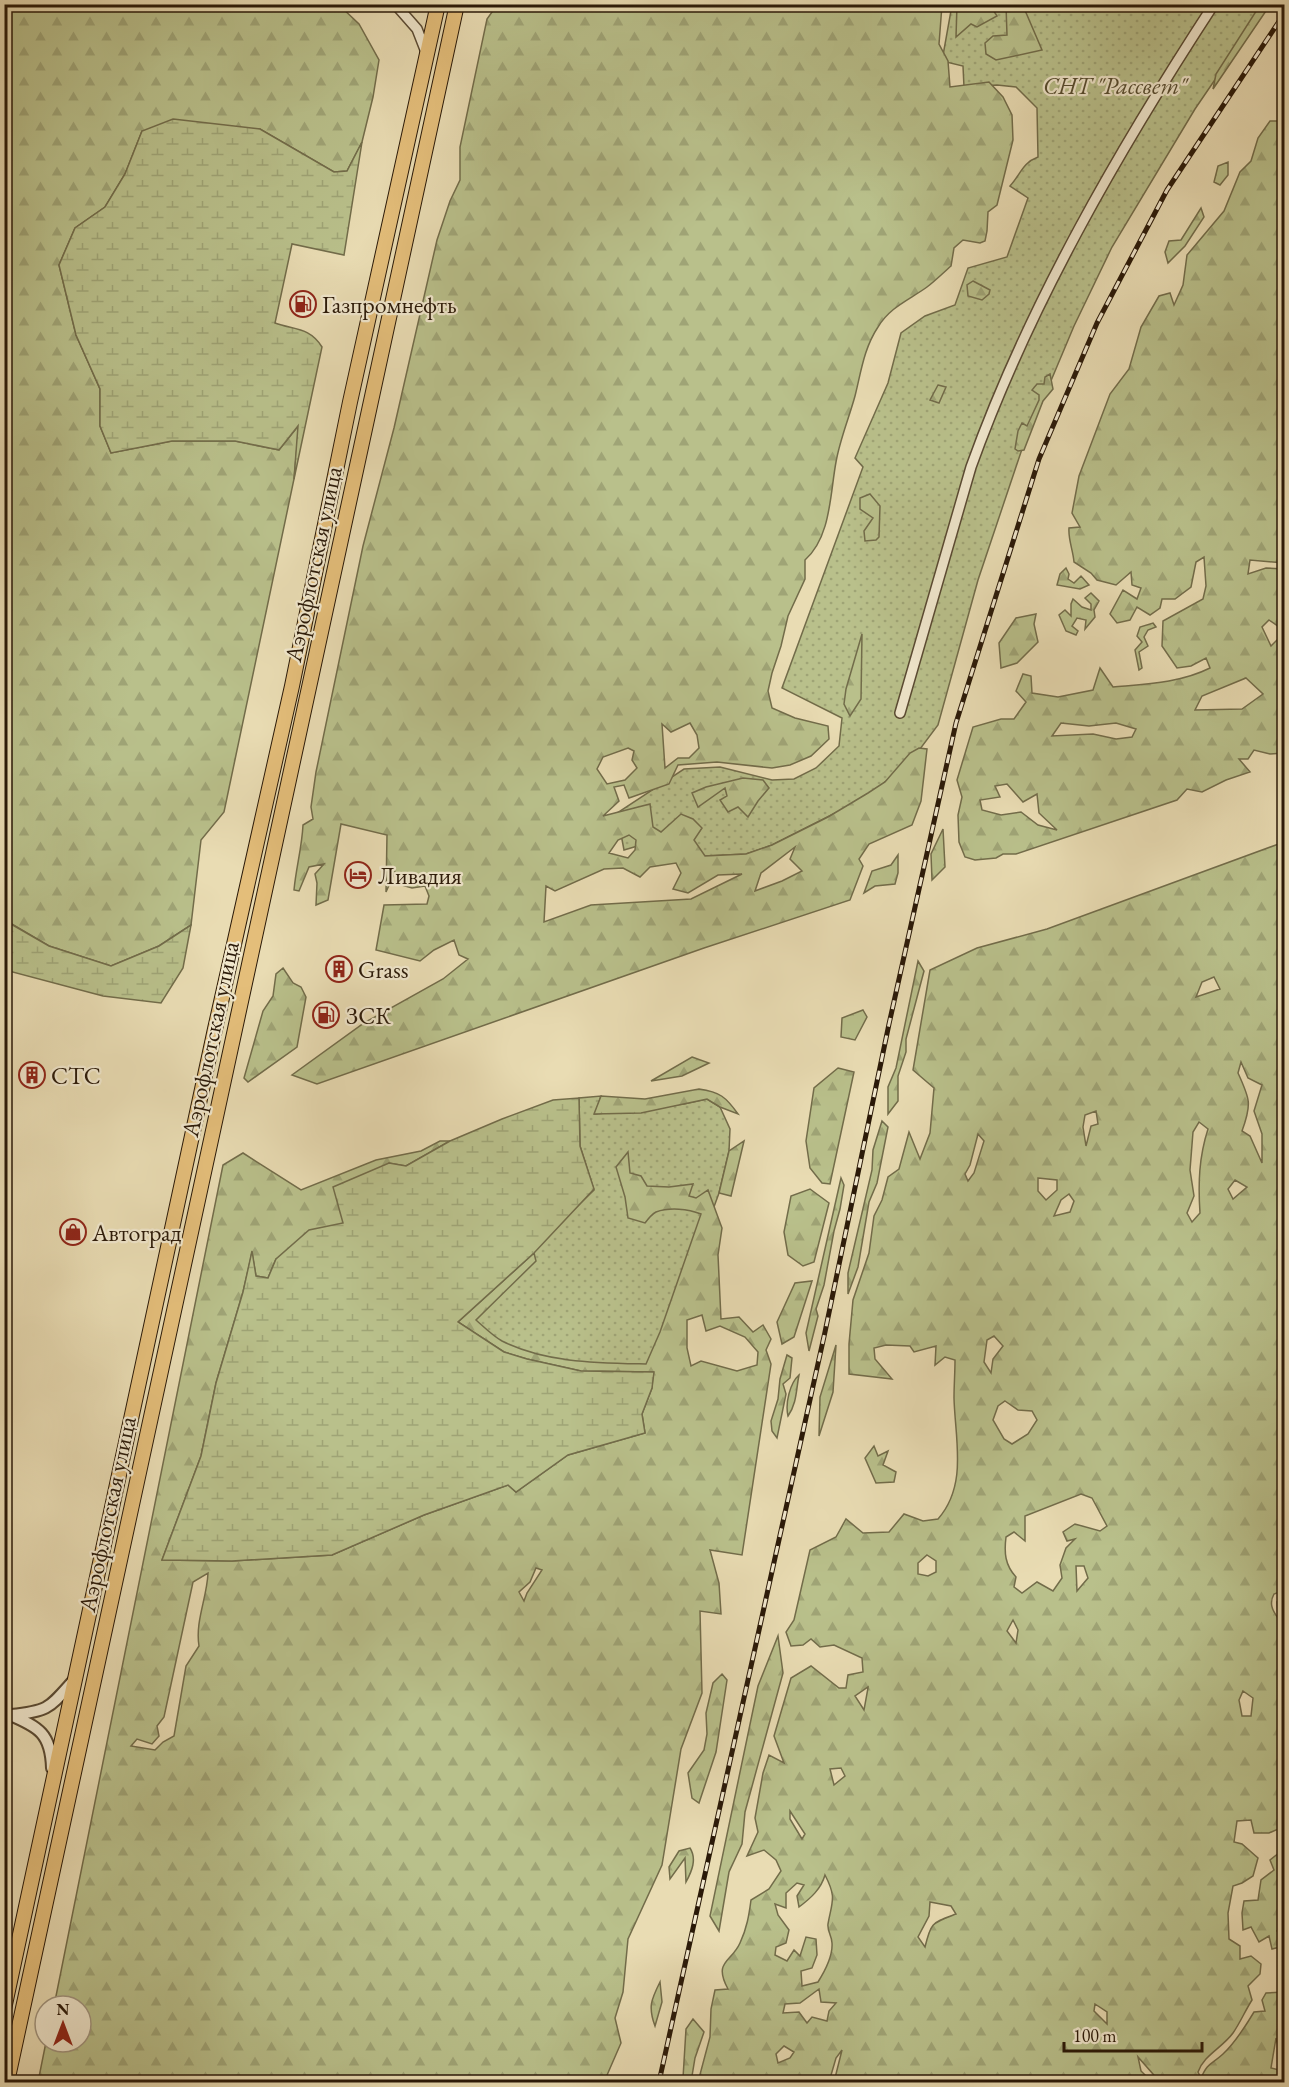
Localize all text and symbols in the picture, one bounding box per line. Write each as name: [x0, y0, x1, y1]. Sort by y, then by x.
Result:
park label: СНТ "Рассвет": [1043, 70, 1189, 101]
fuel station icon: Газпромнефть: [288, 289, 318, 319]
place label: Газпромнефть: [322, 289, 457, 320]
street label: Аэрофлотская улица: [277, 463, 349, 666]
hotel icon: Ливадия: [343, 860, 373, 890]
place label: Ливадия: [378, 860, 462, 891]
street label: Аэрофлотская улица: [174, 938, 246, 1141]
building icon: Grass: [324, 954, 354, 984]
place label: Grass: [358, 954, 409, 985]
fuel station icon: ЗСК: [311, 1000, 341, 1030]
place label: ЗСК: [346, 1000, 391, 1031]
building icon: СТС: [17, 1060, 47, 1090]
place label: СТС: [51, 1060, 101, 1091]
shop icon: Автоград: [58, 1217, 88, 1247]
place label: Автоград: [91, 1217, 182, 1248]
street label: Аэрофлотская улица: [71, 1413, 143, 1616]
north arrow: [33, 1994, 93, 2054]
text: N: [57, 1999, 70, 2020]
scale bar: [1064, 2015, 1202, 2053]
text: 100 m: [1073, 2024, 1117, 2047]

